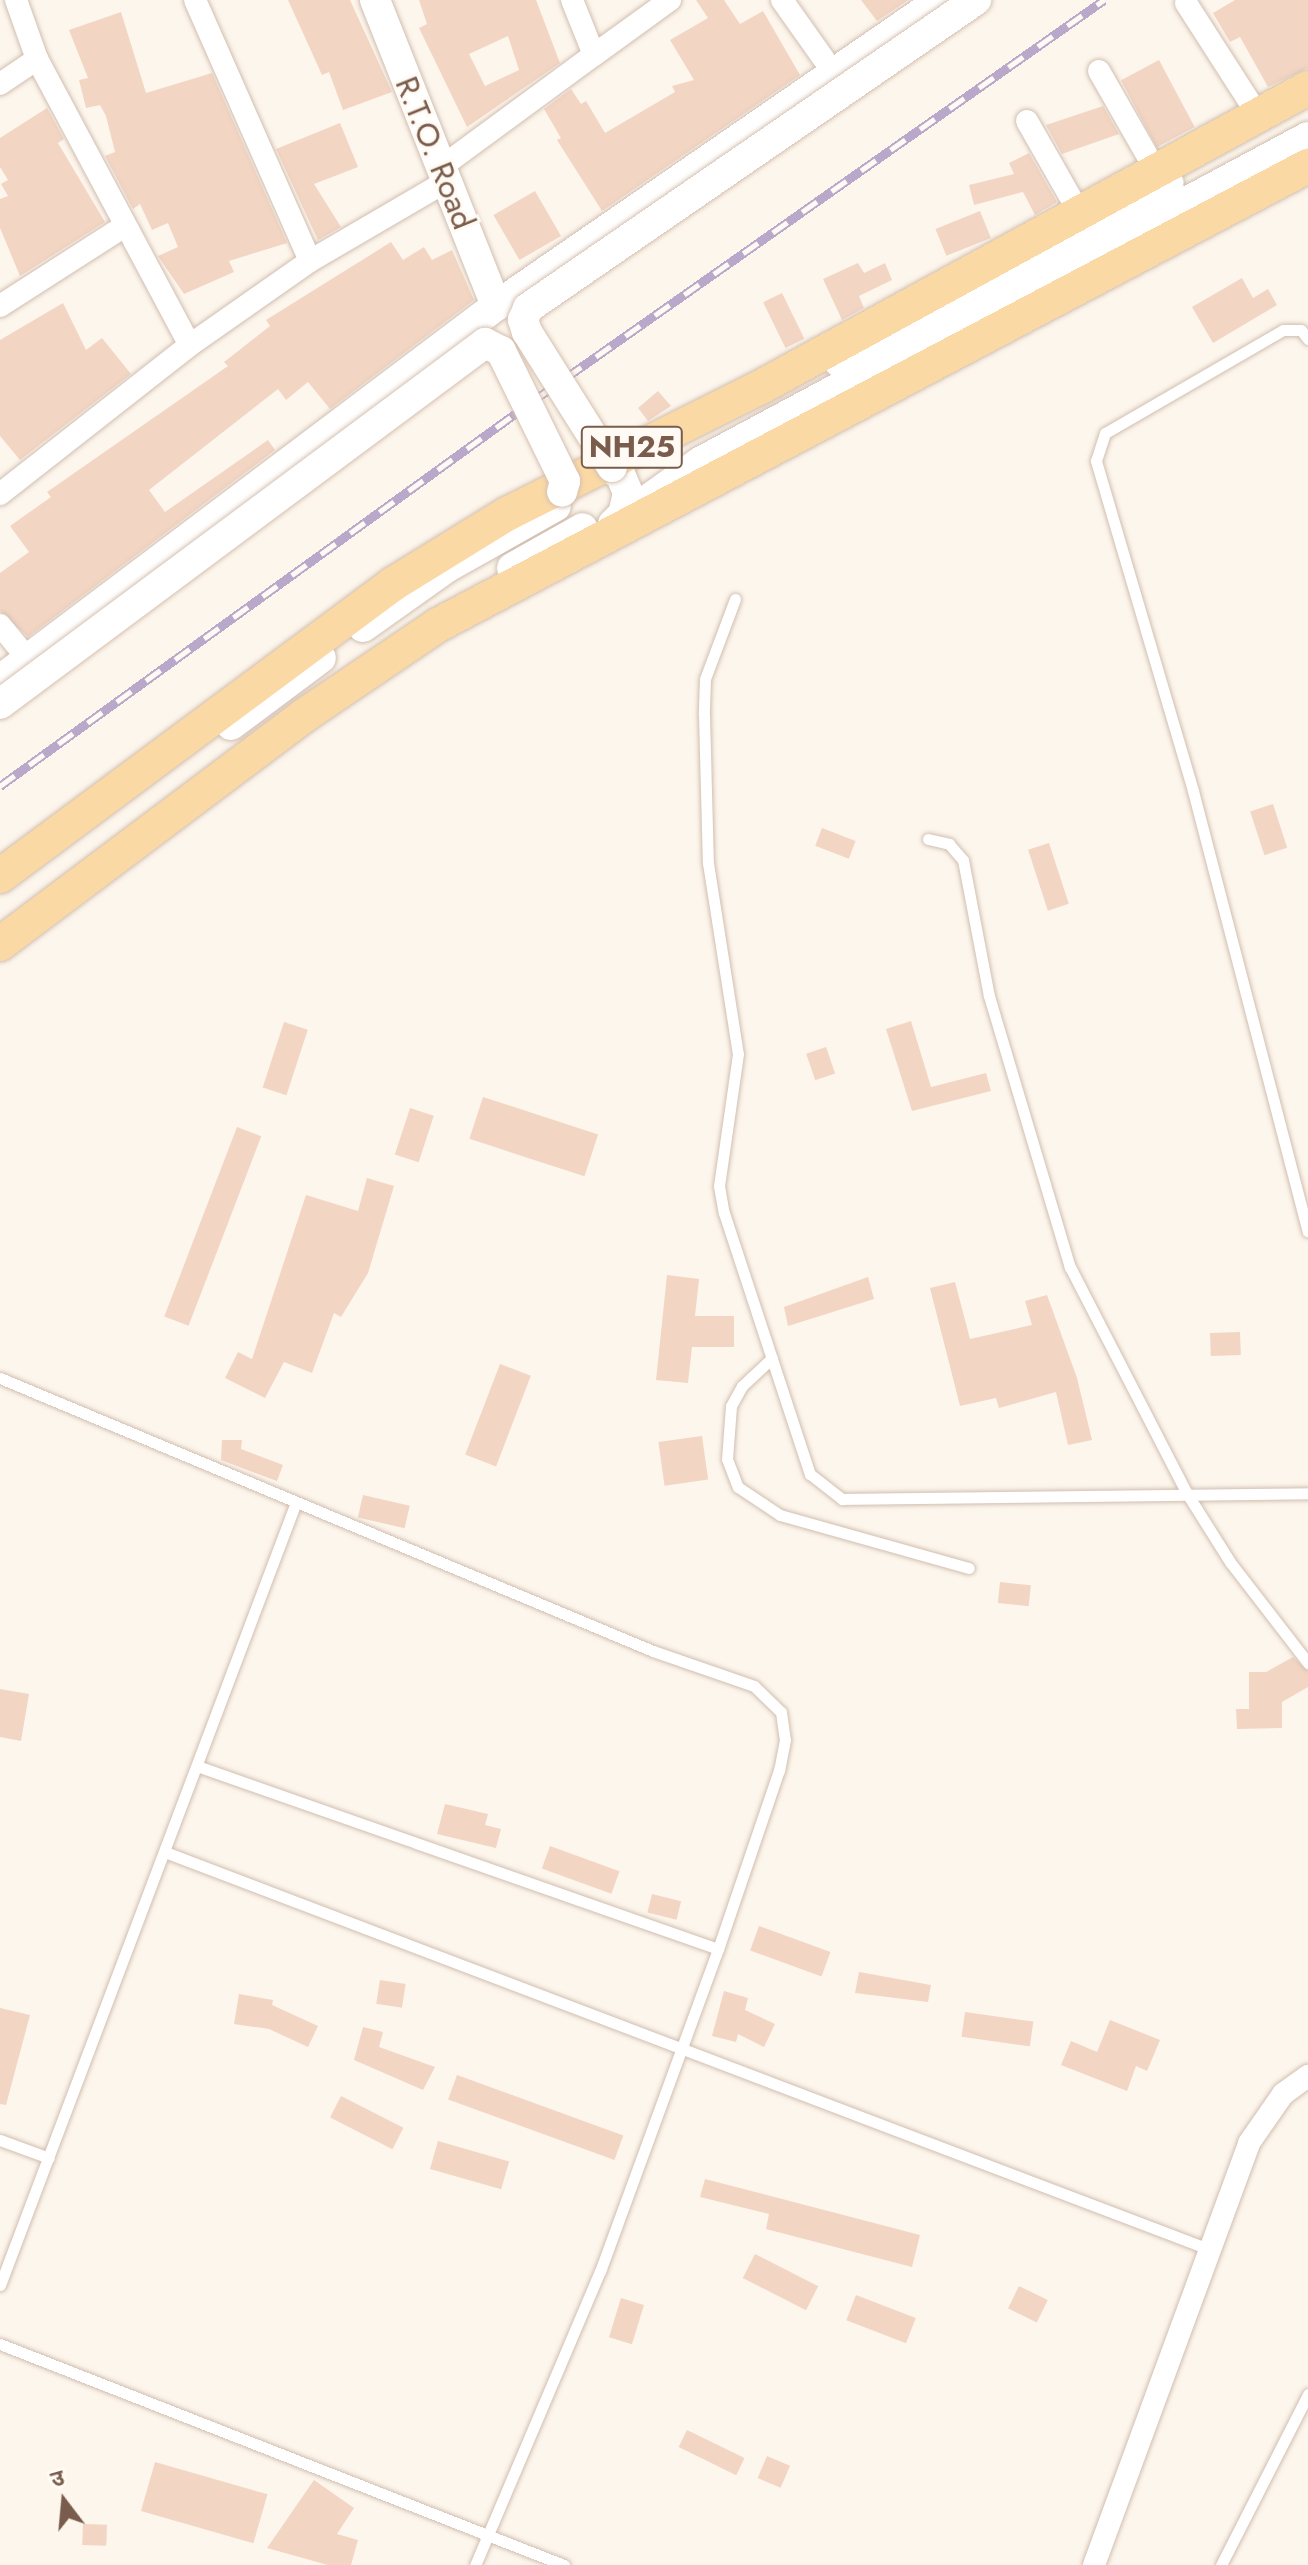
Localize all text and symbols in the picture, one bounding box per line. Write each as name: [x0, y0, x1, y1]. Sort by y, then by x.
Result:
street label: R.T.O. Road: [387, 71, 483, 235]
road number: NH25: [580, 421, 684, 473]
north arrow: [24, 2461, 104, 2541]
text: उ: [47, 2461, 68, 2495]

